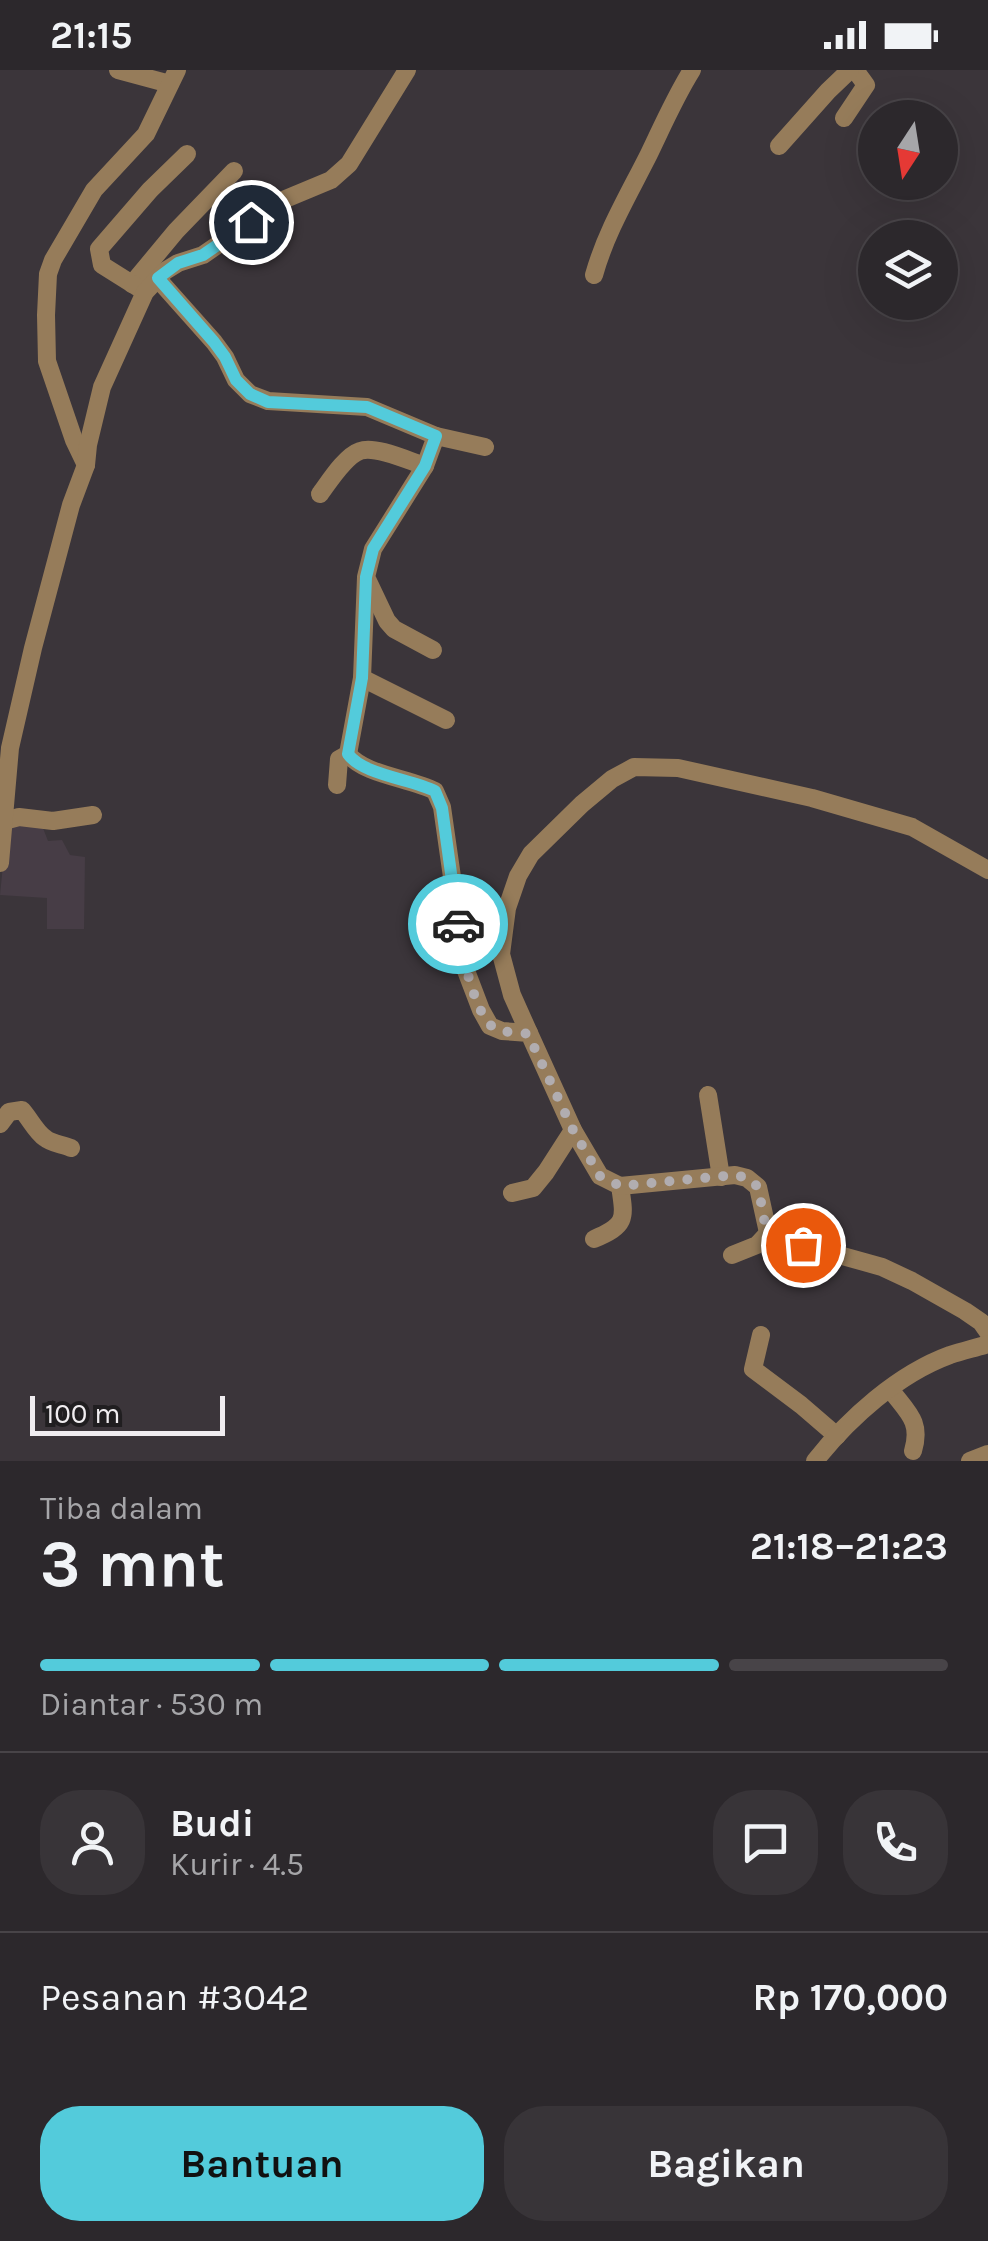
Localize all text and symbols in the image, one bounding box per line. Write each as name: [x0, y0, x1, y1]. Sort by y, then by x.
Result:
text: 21:15: [50, 13, 132, 58]
north arrow: [858, 100, 958, 200]
map controls: [858, 100, 958, 320]
pin: [209, 180, 294, 265]
icon: home: [224, 195, 279, 250]
button: layers: [858, 220, 958, 320]
courier: [408, 874, 508, 974]
icon: car: [431, 897, 486, 952]
pin: [761, 1203, 846, 1288]
icon: bag: [776, 1218, 831, 1273]
scale bar: [30, 1391, 225, 1436]
text: 100 m: [45, 1397, 120, 1430]
text: Tiba dalam: [40, 1490, 203, 1527]
text: 21:18–21:23: [750, 1524, 948, 1569]
text: 3 mnt: [40, 1526, 225, 1602]
text: Diantar · 530 m: [40, 1686, 263, 1723]
button: person: [40, 1790, 145, 1895]
button: chat: [713, 1790, 818, 1895]
button: phone: [843, 1790, 948, 1895]
text: Budi: [170, 1801, 254, 1846]
text: Kurir · 4.5: [170, 1846, 304, 1883]
text: Pesanan #3042: [40, 1975, 309, 2020]
text: Rp 170,000: [753, 1975, 948, 2020]
button: Bantuan: [40, 2106, 484, 2221]
button: Bagikan: [504, 2106, 948, 2221]

